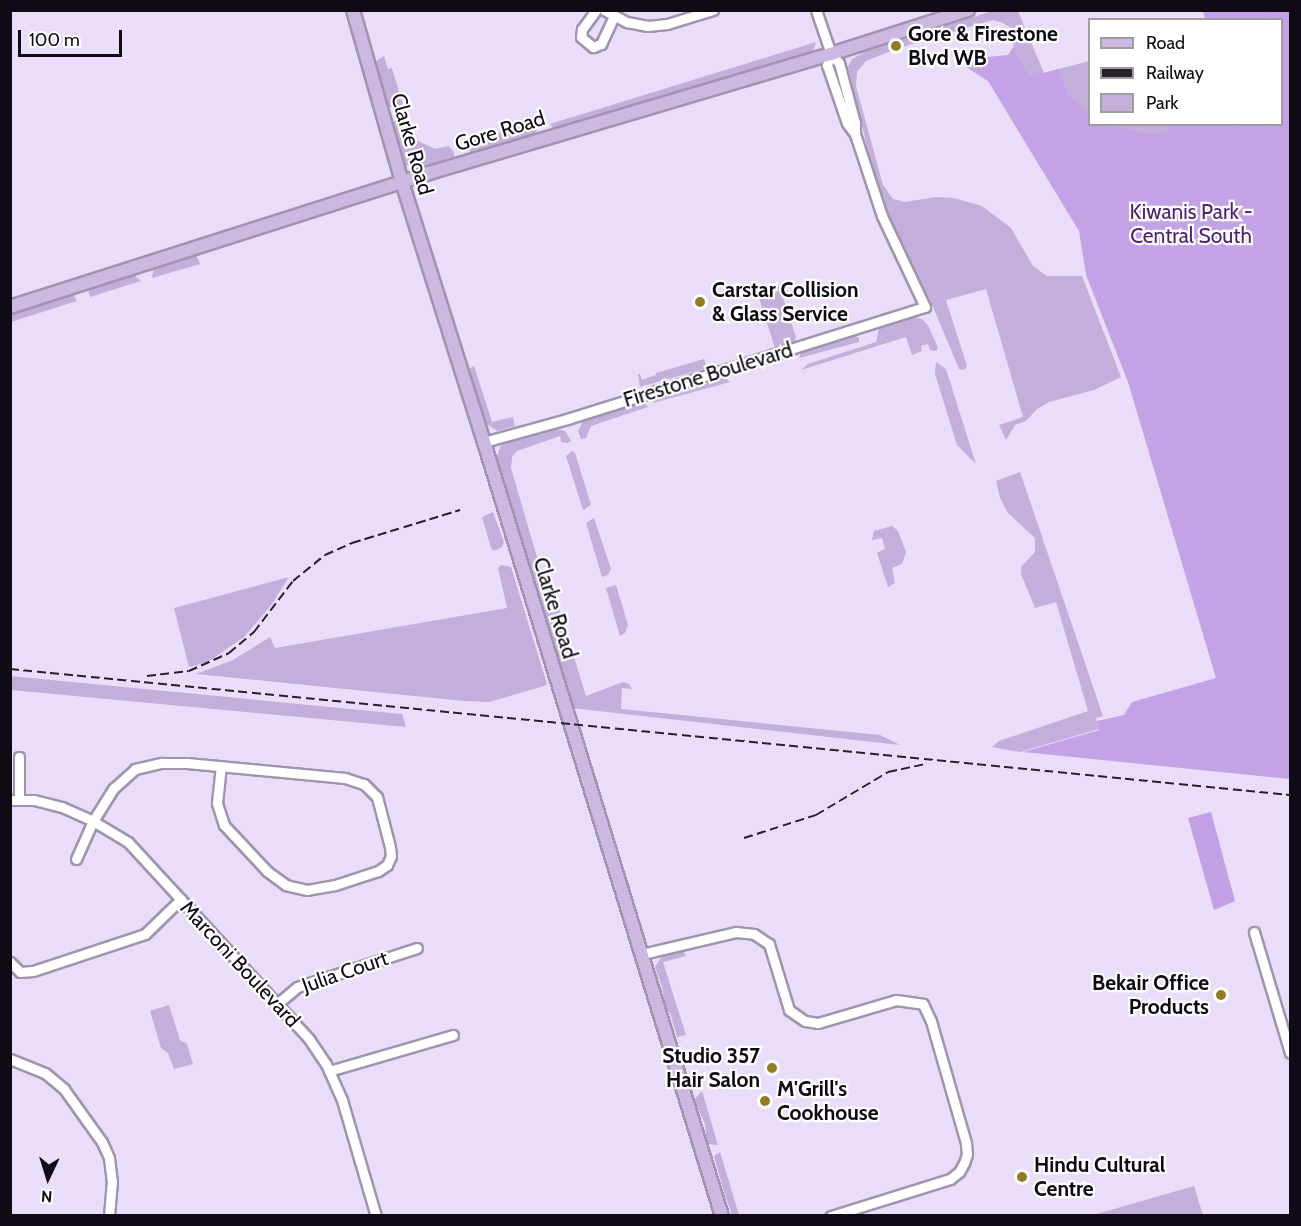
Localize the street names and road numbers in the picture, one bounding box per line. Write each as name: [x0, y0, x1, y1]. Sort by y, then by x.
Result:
street label: Clarke Road: [385, 90, 439, 198]
street label: Gore Road: [452, 105, 548, 157]
street label: Firestone Boulevard: [620, 337, 796, 413]
street label: Clarke Road: [528, 554, 582, 662]
street label: Marconi Boulevard: [175, 895, 305, 1033]
street label: Julia Court: [299, 946, 391, 998]

